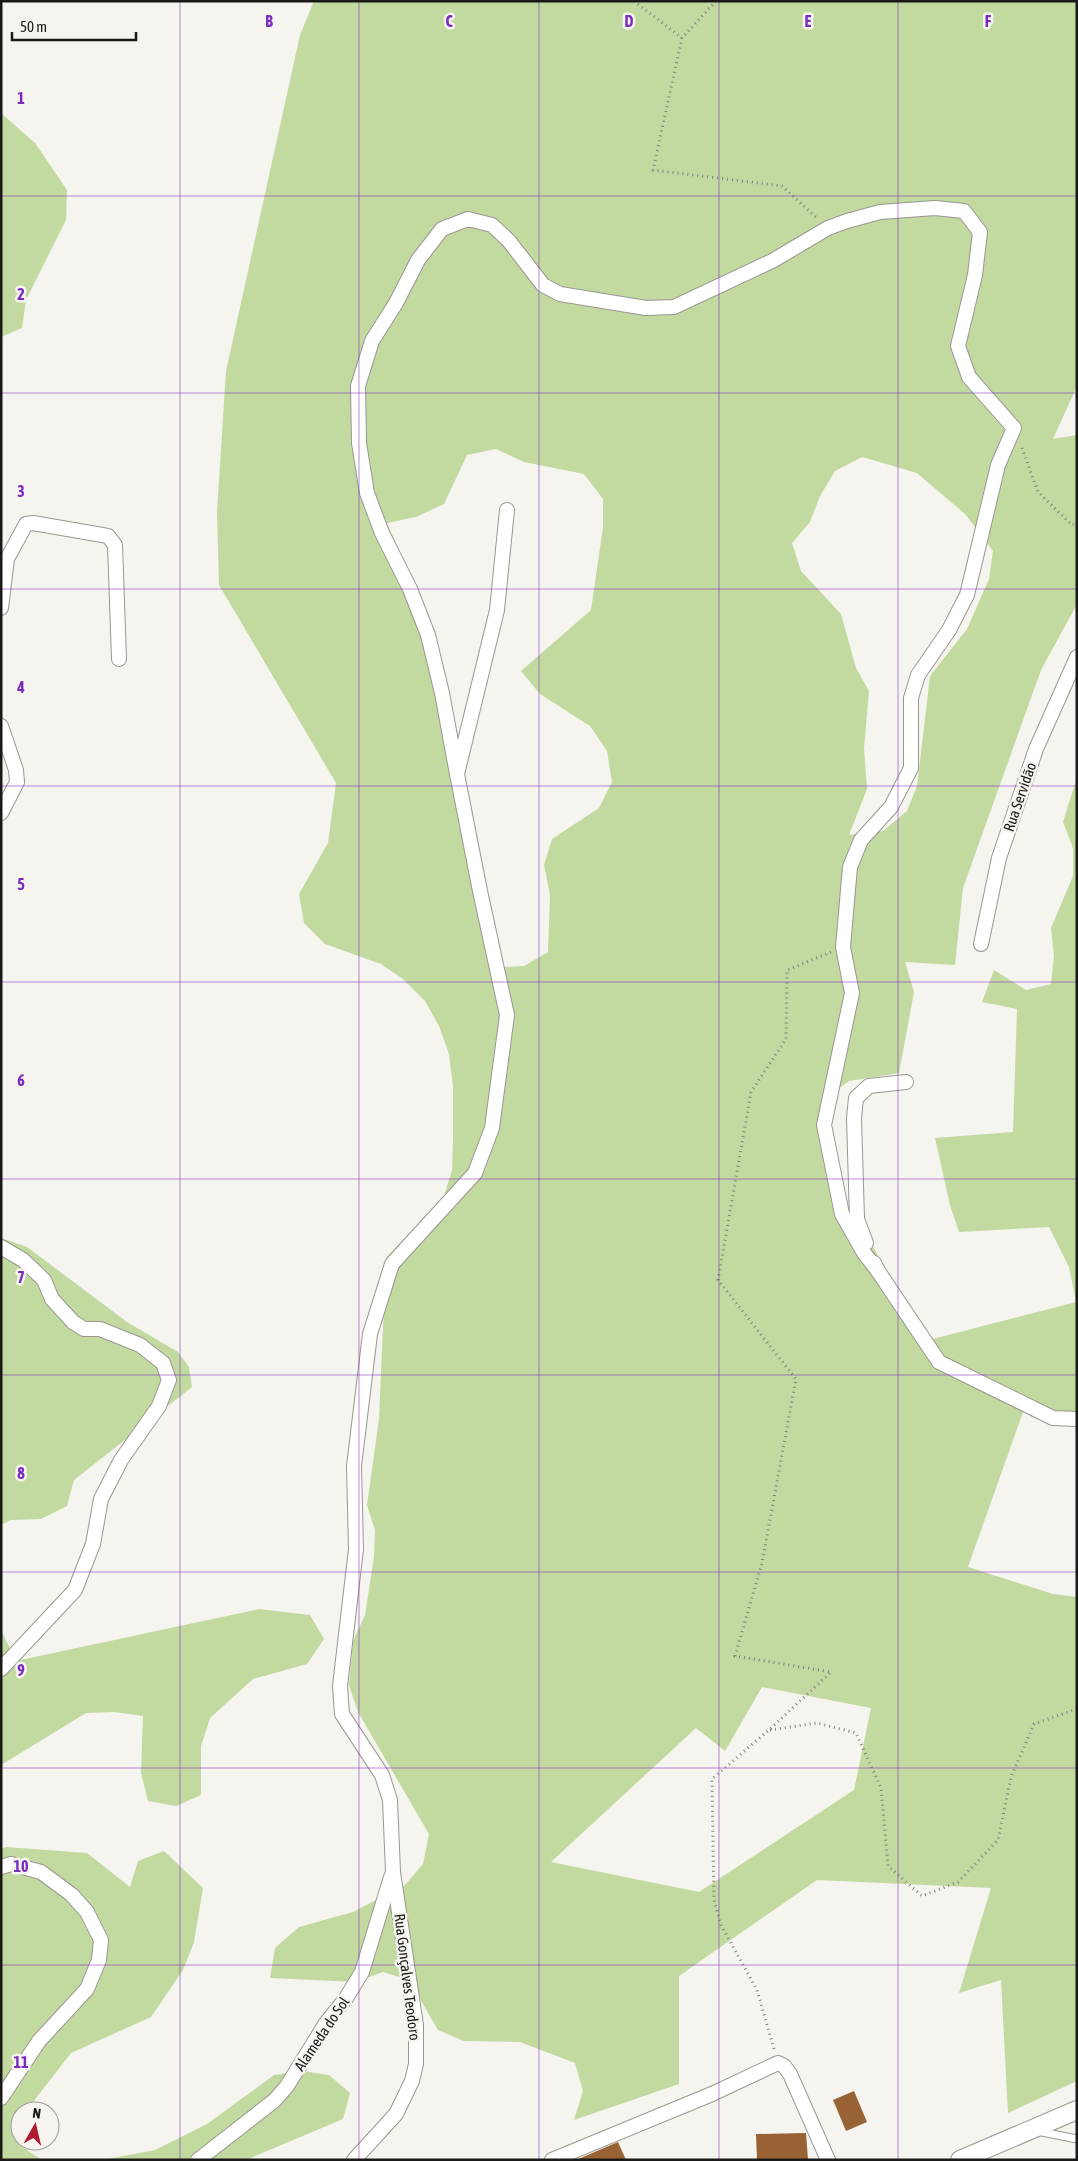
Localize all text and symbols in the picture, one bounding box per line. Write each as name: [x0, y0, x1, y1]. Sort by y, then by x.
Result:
scale bar: [12, 10, 136, 42]
text: B: [265, 12, 273, 30]
text: C: [445, 12, 453, 30]
text: D: [625, 12, 634, 30]
text: E: [805, 12, 812, 30]
text: F: [985, 12, 992, 30]
text: 50 m: [20, 18, 47, 35]
text: 1: [17, 89, 25, 107]
text: 2: [17, 285, 25, 303]
text: 3: [17, 482, 25, 500]
text: 4: [16, 678, 25, 696]
street label: Rua Servidão: [1000, 760, 1039, 834]
text: 5: [17, 875, 25, 893]
text: 6: [17, 1071, 25, 1089]
text: 7: [17, 1268, 25, 1286]
text: 8: [17, 1464, 25, 1482]
text: 9: [17, 1661, 25, 1679]
text: 10: [13, 1857, 29, 1875]
street label: Rua Gonçalves Teodoro: [391, 1913, 424, 2041]
street label: Alameda do Sol: [291, 1993, 353, 2074]
text: 11: [13, 2053, 29, 2071]
north arrow: [10, 2101, 60, 2151]
text: N: [32, 2105, 42, 2122]

